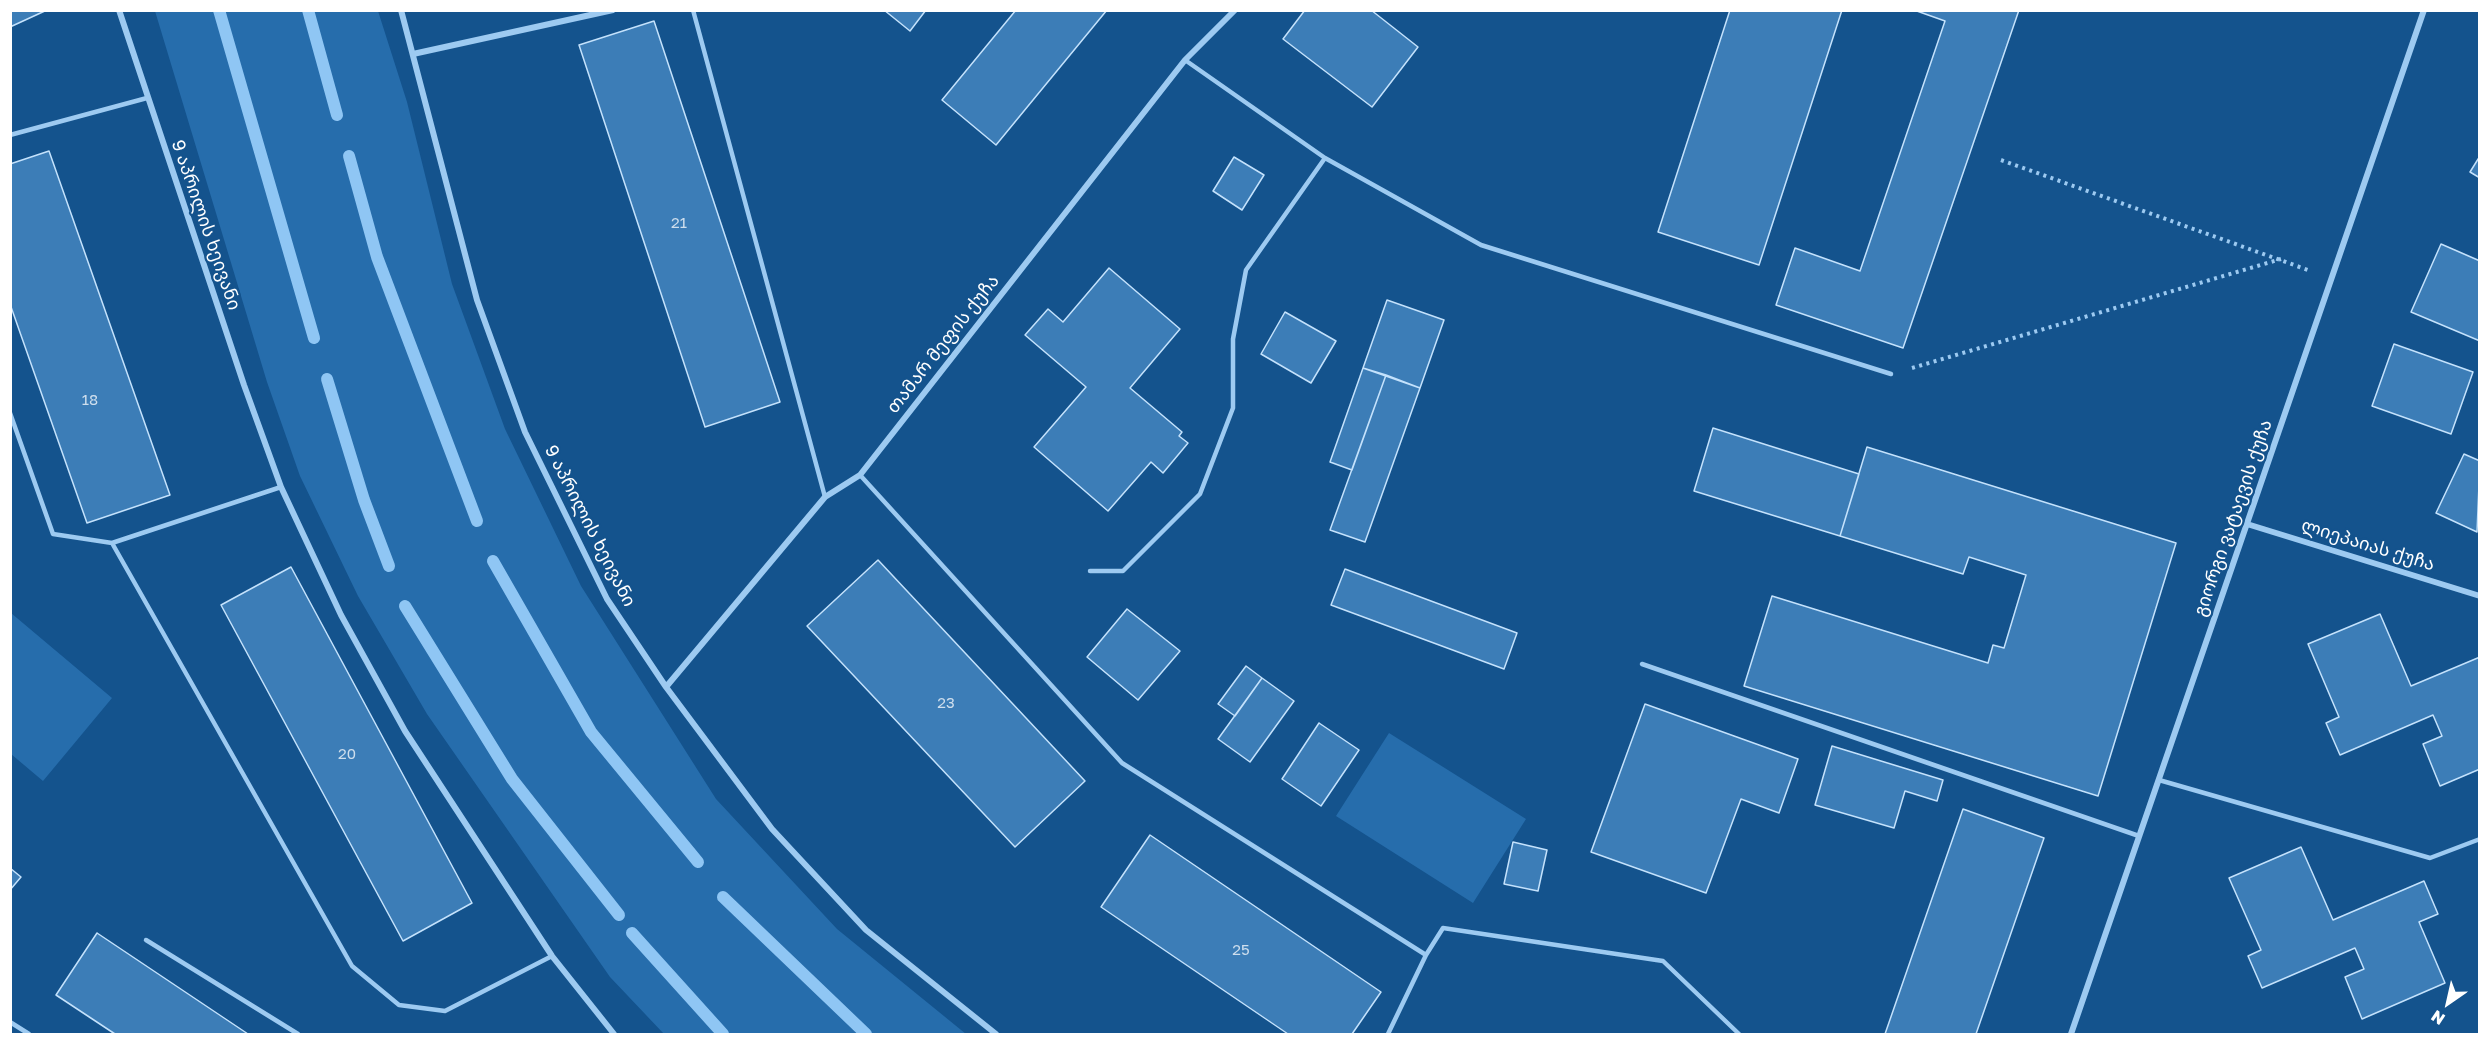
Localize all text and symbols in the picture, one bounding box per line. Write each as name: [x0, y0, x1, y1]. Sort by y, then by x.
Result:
street label: 9 აპრილის ხეივანი: [167, 137, 245, 313]
house number: 21: [671, 214, 687, 232]
street label: თამარ მეფის ქუჩა: [882, 270, 1004, 418]
house number: 18: [82, 391, 98, 409]
street label: გიორგი ვატაევის ქუჩა: [2189, 417, 2277, 619]
street label: 9 აპრილის ხეივანი: [540, 442, 640, 610]
street label: ლიეპაიას ქუჩა: [2299, 514, 2437, 576]
house number: 23: [937, 694, 955, 712]
house number: 20: [338, 745, 356, 763]
house number: 25: [1232, 941, 1250, 959]
north arrow: [2418, 973, 2478, 1033]
text: N: [2427, 1006, 2449, 1030]

